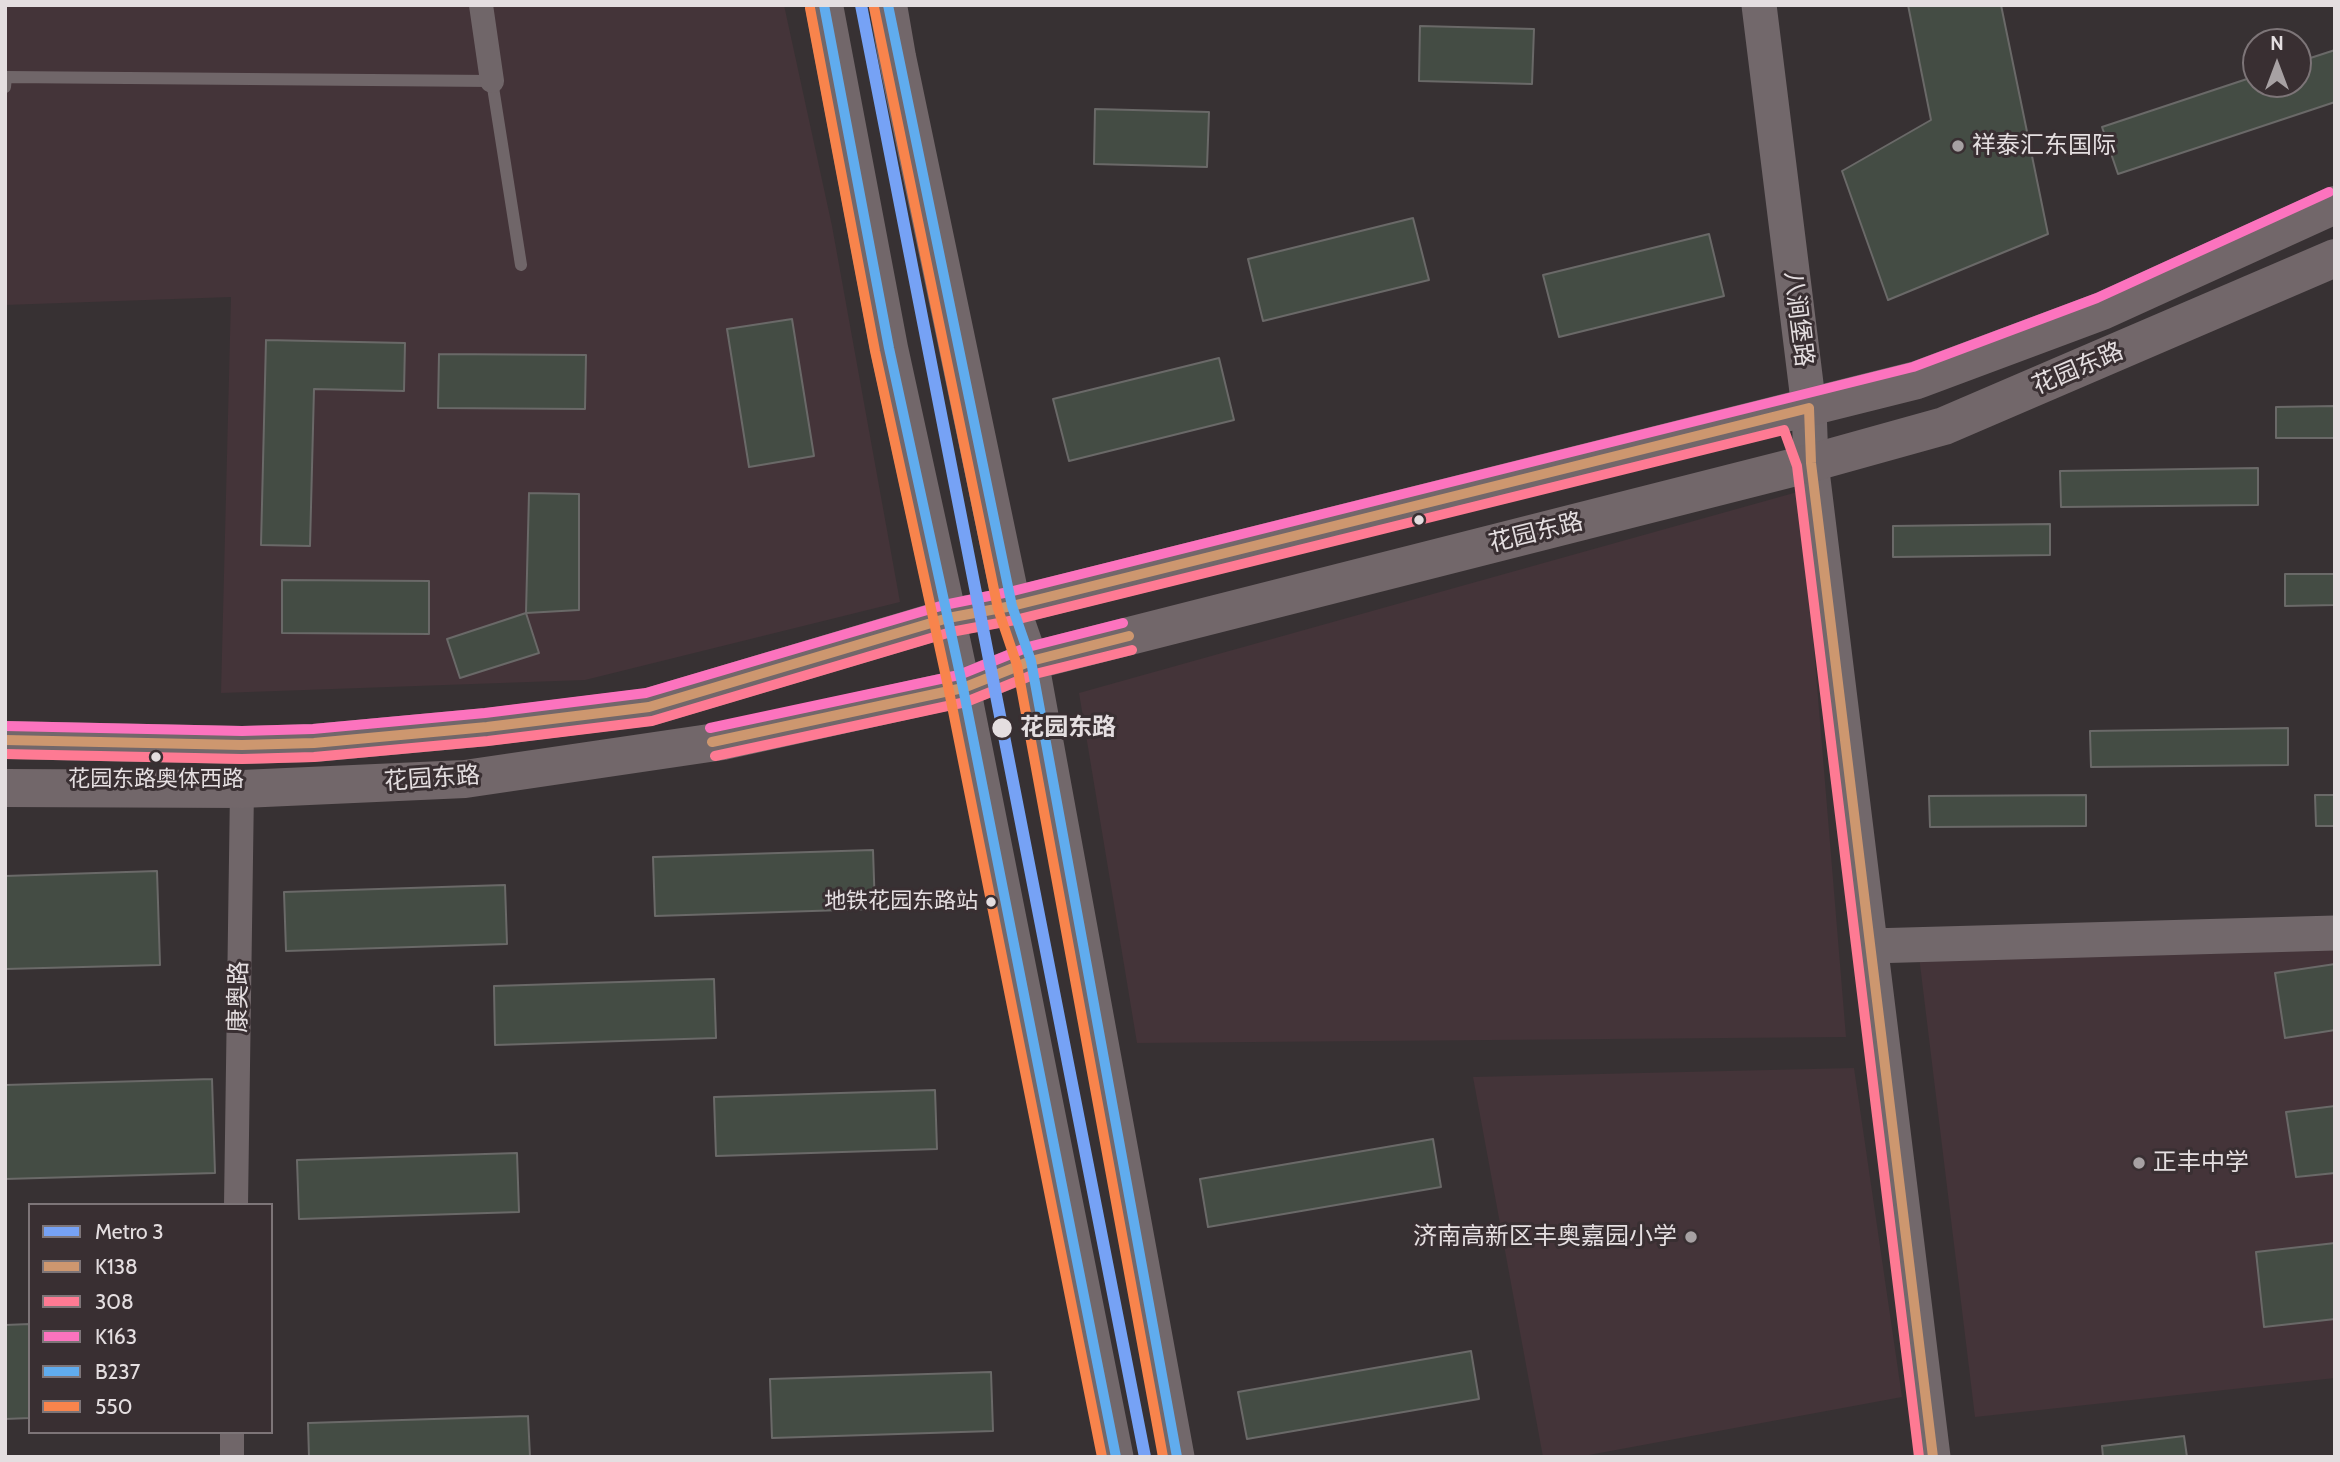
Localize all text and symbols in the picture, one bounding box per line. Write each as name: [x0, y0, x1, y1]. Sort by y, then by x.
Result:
north arrow: [2242, 28, 2312, 98]
text: N: [2270, 32, 2284, 55]
place label: 祥泰汇东国际: [1972, 132, 2116, 160]
marker: 祥泰汇东国际: [1950, 138, 1966, 154]
street label: 八涧堡路: [1778, 270, 1818, 368]
street label: 花园东路: [2028, 337, 2128, 401]
street label: 花园东路: [1486, 507, 1586, 559]
unlabelled marker: [1412, 513, 1426, 527]
place label: 花园东路: [1020, 714, 1116, 742]
marker: 花园东路: [990, 716, 1014, 740]
marker: 花园东路奥体西路: [149, 750, 163, 764]
street label: 花园东路: [383, 761, 481, 797]
place label: 花园东路奥体西路: [68, 767, 244, 793]
place label: 地铁花园东路站: [824, 889, 978, 915]
marker: 地铁花园东路站: [984, 895, 998, 909]
street label: 康奥路: [224, 961, 254, 1033]
place label: 正丰中学: [2153, 1149, 2249, 1177]
marker: 正丰中学: [2131, 1155, 2147, 1171]
legend: [28, 1203, 273, 1434]
text: Metro 3: [95, 1219, 164, 1244]
place label: 济南高新区丰奥嘉园小学: [1413, 1223, 1677, 1251]
marker: 济南高新区丰奥嘉园小学: [1683, 1229, 1699, 1245]
text: K138: [95, 1254, 138, 1279]
text: 308: [95, 1289, 134, 1314]
text: K163: [95, 1324, 137, 1349]
text: B237: [95, 1359, 140, 1384]
text: 550: [95, 1394, 132, 1419]

